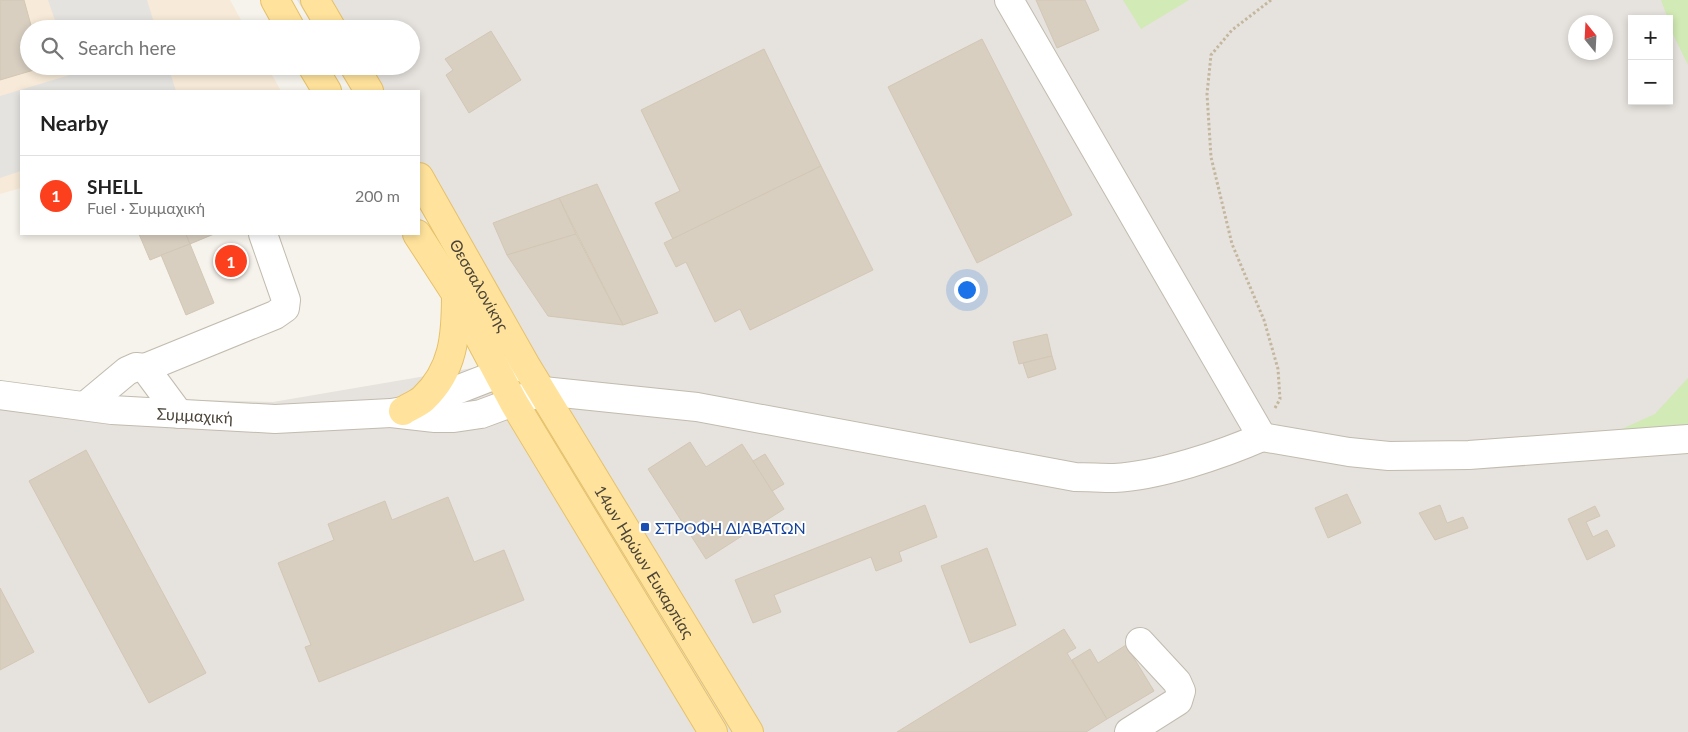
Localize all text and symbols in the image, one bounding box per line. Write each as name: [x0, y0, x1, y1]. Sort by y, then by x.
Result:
north arrow: [1568, 15, 1613, 60]
map controls: [1628, 15, 1673, 105]
button: +: [1628, 15, 1673, 60]
search box: [20, 20, 420, 75]
icon: search: [38, 34, 66, 62]
text: Search here: [78, 36, 176, 59]
button: −: [1628, 60, 1673, 105]
text: Nearby: [40, 110, 108, 135]
text: SHELL: [87, 175, 143, 198]
text: 1: [51, 186, 61, 205]
text: 200 m: [355, 186, 400, 205]
text: Fuel · Συμμαχική: [87, 198, 205, 217]
street label: Θεσσαλονίκης: [446, 235, 514, 335]
pin: 1: [215, 242, 247, 280]
your location: [954, 277, 980, 303]
street label: Συμμαχική: [156, 403, 233, 426]
street label: 14ων Ηρώων Ευκαρπίας: [591, 481, 699, 642]
place label: ΣΤΡΟΦΗ ΔΙΑΒΑΤΩΝ: [655, 518, 806, 537]
marker: ΣΤΡΟΦΗ ΔΙΑΒΑΤΩΝ: [639, 521, 651, 533]

